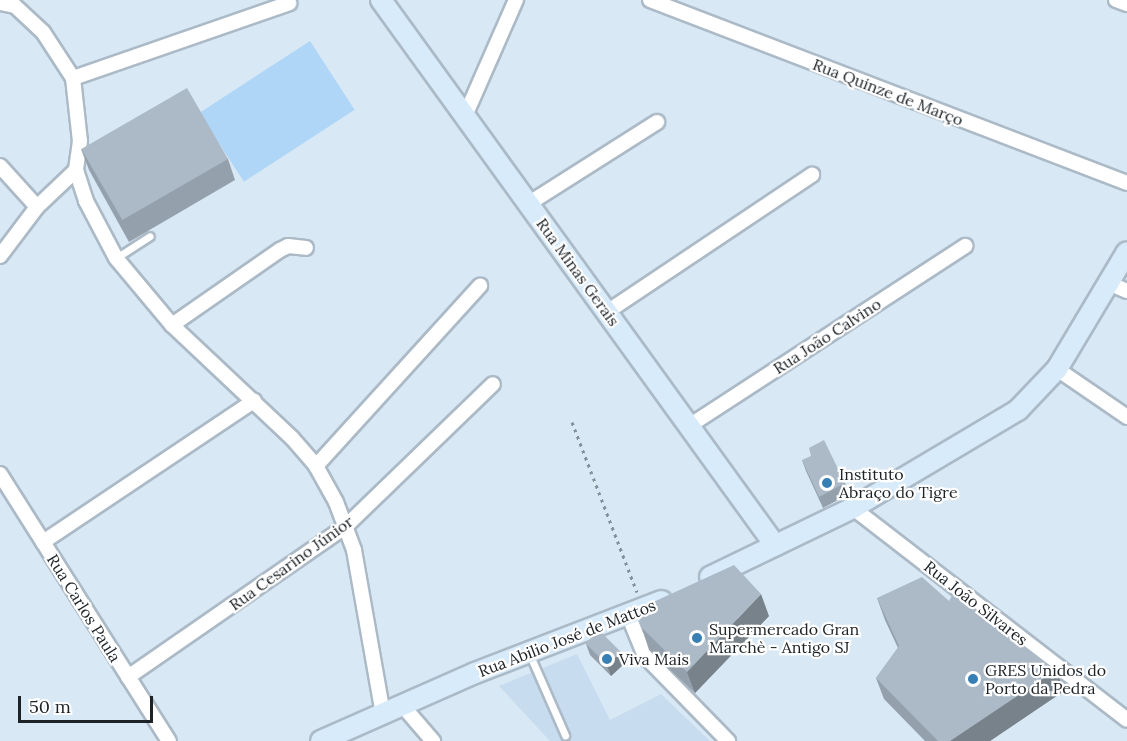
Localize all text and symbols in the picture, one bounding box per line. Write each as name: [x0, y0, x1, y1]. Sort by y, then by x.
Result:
street label: Rua Quinze de Março: [810, 54, 966, 130]
street label: Rua Minas Gerais: [532, 214, 624, 330]
street label: Rua João Calvino: [770, 294, 884, 378]
place label: Instituto Abraço do Tigre: [839, 464, 958, 502]
marker: Instituto Abraço do Tigre: [820, 476, 834, 490]
street label: Rua Cesarino Júnior: [225, 512, 357, 614]
street label: Rua Carlos Paula: [43, 551, 125, 665]
street label: Rua João Silvares: [920, 557, 1032, 649]
street label: Rua Abilio José de Mattos: [476, 595, 658, 681]
place label: Supermercado Gran Marchè - Antigo SJ: [709, 619, 859, 657]
marker: Supermercado Gran Marchè - Antigo SJ: [690, 631, 704, 645]
place label: Viva Mais: [619, 649, 689, 669]
marker: Viva Mais: [600, 652, 614, 666]
place label: GRES Unidos do Porto da Pedra: [985, 660, 1106, 698]
marker: GRES Unidos do Porto da Pedra: [966, 672, 980, 686]
scale bar: [21, 684, 156, 722]
text: 50 m: [29, 695, 71, 718]

